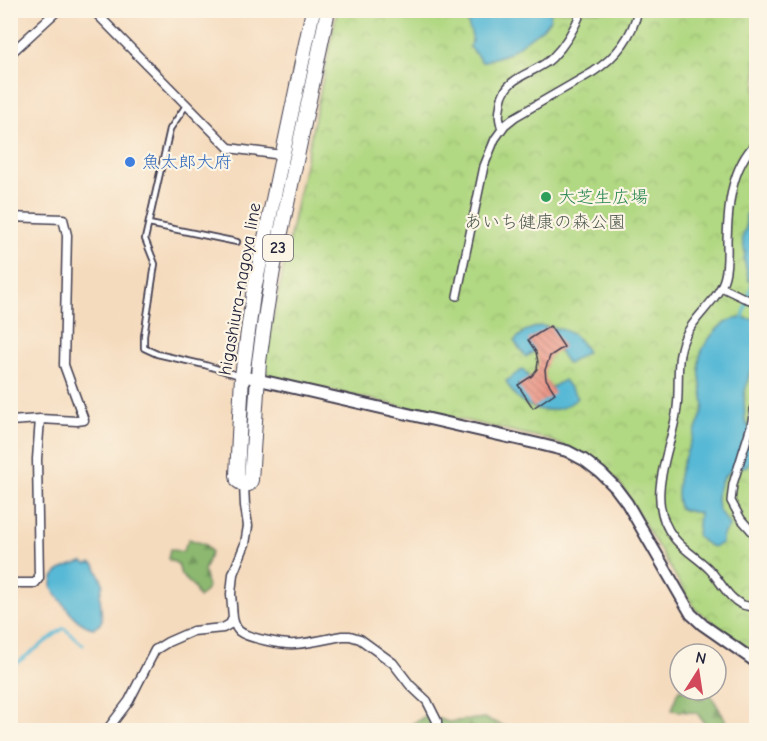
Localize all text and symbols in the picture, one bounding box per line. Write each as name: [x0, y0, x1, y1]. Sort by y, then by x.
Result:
place label: 魚太郎大府: [142, 152, 232, 173]
marker: 魚太郎大府: [123, 155, 137, 169]
place label: 大芝生広場: [558, 187, 648, 208]
marker: 大芝生広場: [539, 190, 553, 204]
street label: higashiura-nagoya line: [214, 201, 266, 377]
park label: あいち健康の森公園: [464, 212, 626, 233]
road number: 23: [263, 235, 293, 261]
north arrow: [668, 642, 728, 702]
text: N: [694, 648, 708, 668]

